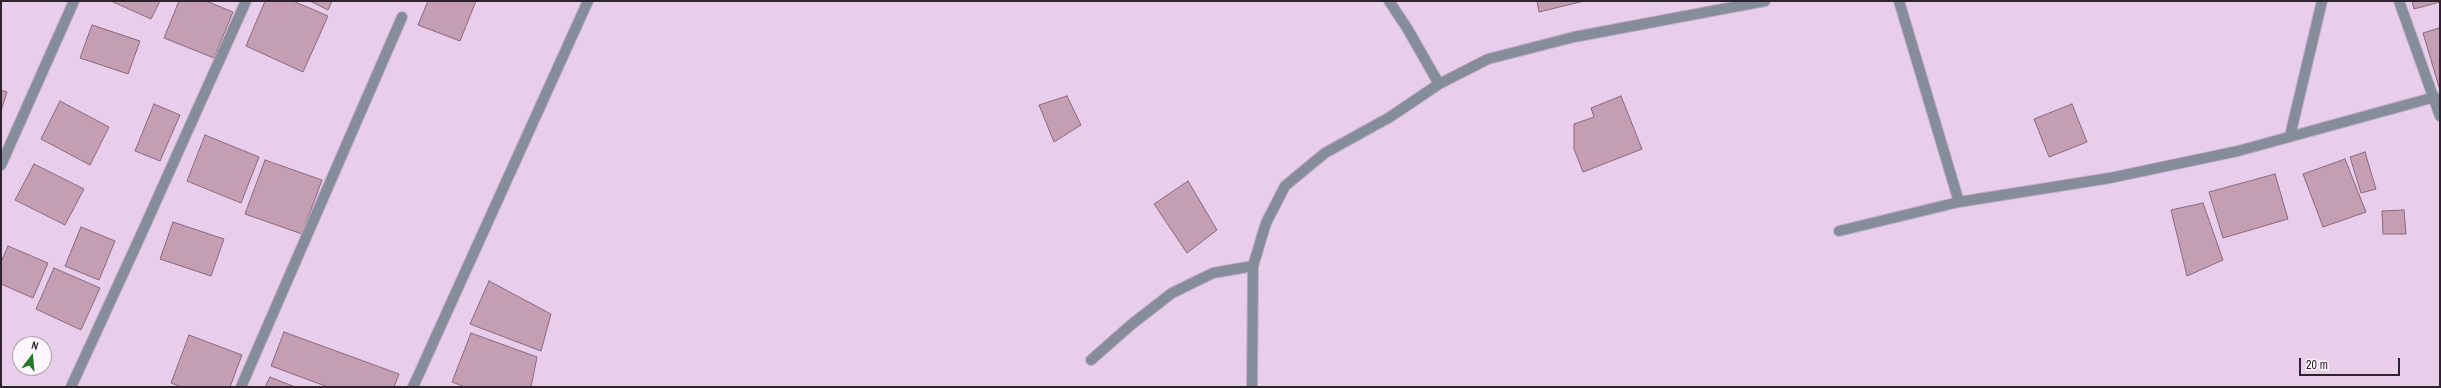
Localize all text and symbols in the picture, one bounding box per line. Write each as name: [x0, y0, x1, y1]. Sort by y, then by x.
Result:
north arrow: [12, 336, 52, 376]
text: N: [30, 338, 40, 353]
scale bar: [2301, 350, 2402, 376]
text: 20 m: [2306, 357, 2328, 373]

